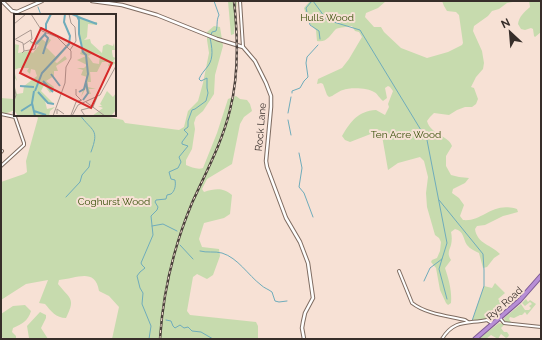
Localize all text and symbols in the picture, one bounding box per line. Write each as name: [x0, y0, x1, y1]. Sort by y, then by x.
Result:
park label: Hulls Wood: [300, 12, 354, 23]
north arrow: [490, 12, 530, 52]
inset map: [14, 14, 116, 116]
text: N: [499, 16, 512, 31]
street label: Rock Lane: [253, 102, 268, 152]
park label: Ten Acre Wood: [371, 129, 441, 140]
park label: Coghurst Wood: [78, 196, 150, 207]
street label: Rye Road: [484, 285, 524, 322]

